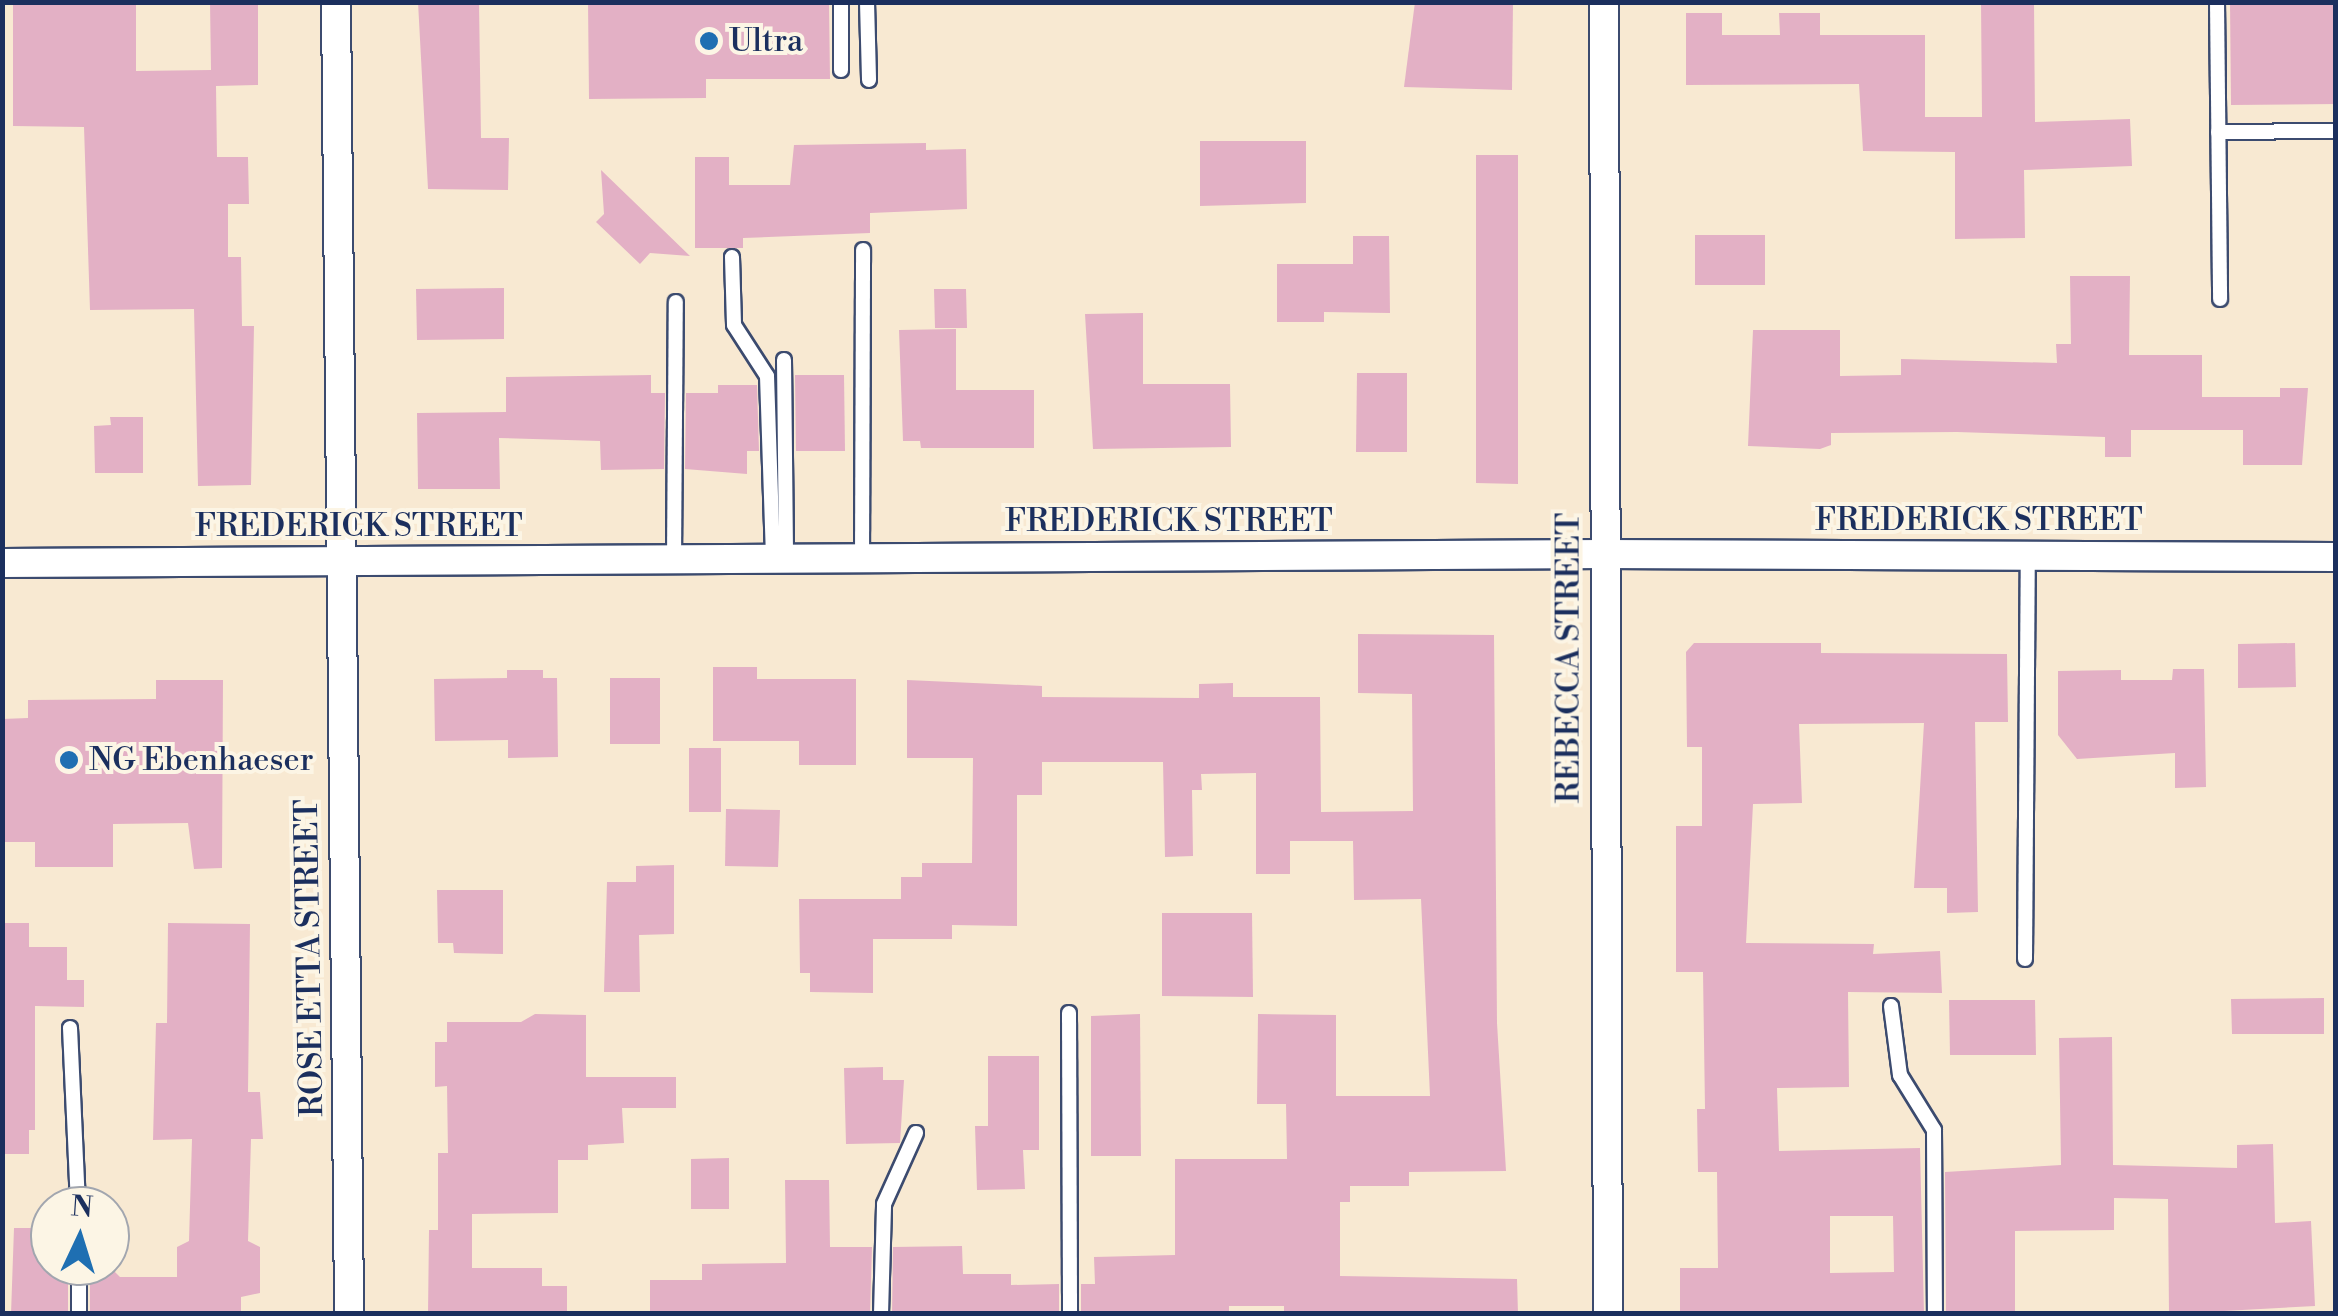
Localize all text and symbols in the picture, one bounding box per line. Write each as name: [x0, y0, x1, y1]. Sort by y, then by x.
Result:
place label: Ultra: [729, 22, 803, 60]
marker: Ultra: [698, 30, 720, 52]
street label: FREDERICK STREET: [1815, 501, 2143, 539]
street label: FREDERICK STREET: [1005, 502, 1333, 540]
street label: FREDERICK STREET: [195, 507, 523, 545]
street label: REBECCA STREET: [1550, 513, 1588, 803]
place label: NG Ebenhaeser: [89, 741, 313, 779]
marker: NG Ebenhaeser: [58, 749, 80, 771]
street label: ROSE ETTA STREET: [288, 799, 332, 1117]
north arrow: [30, 1186, 130, 1286]
text: N: [70, 1189, 94, 1226]

